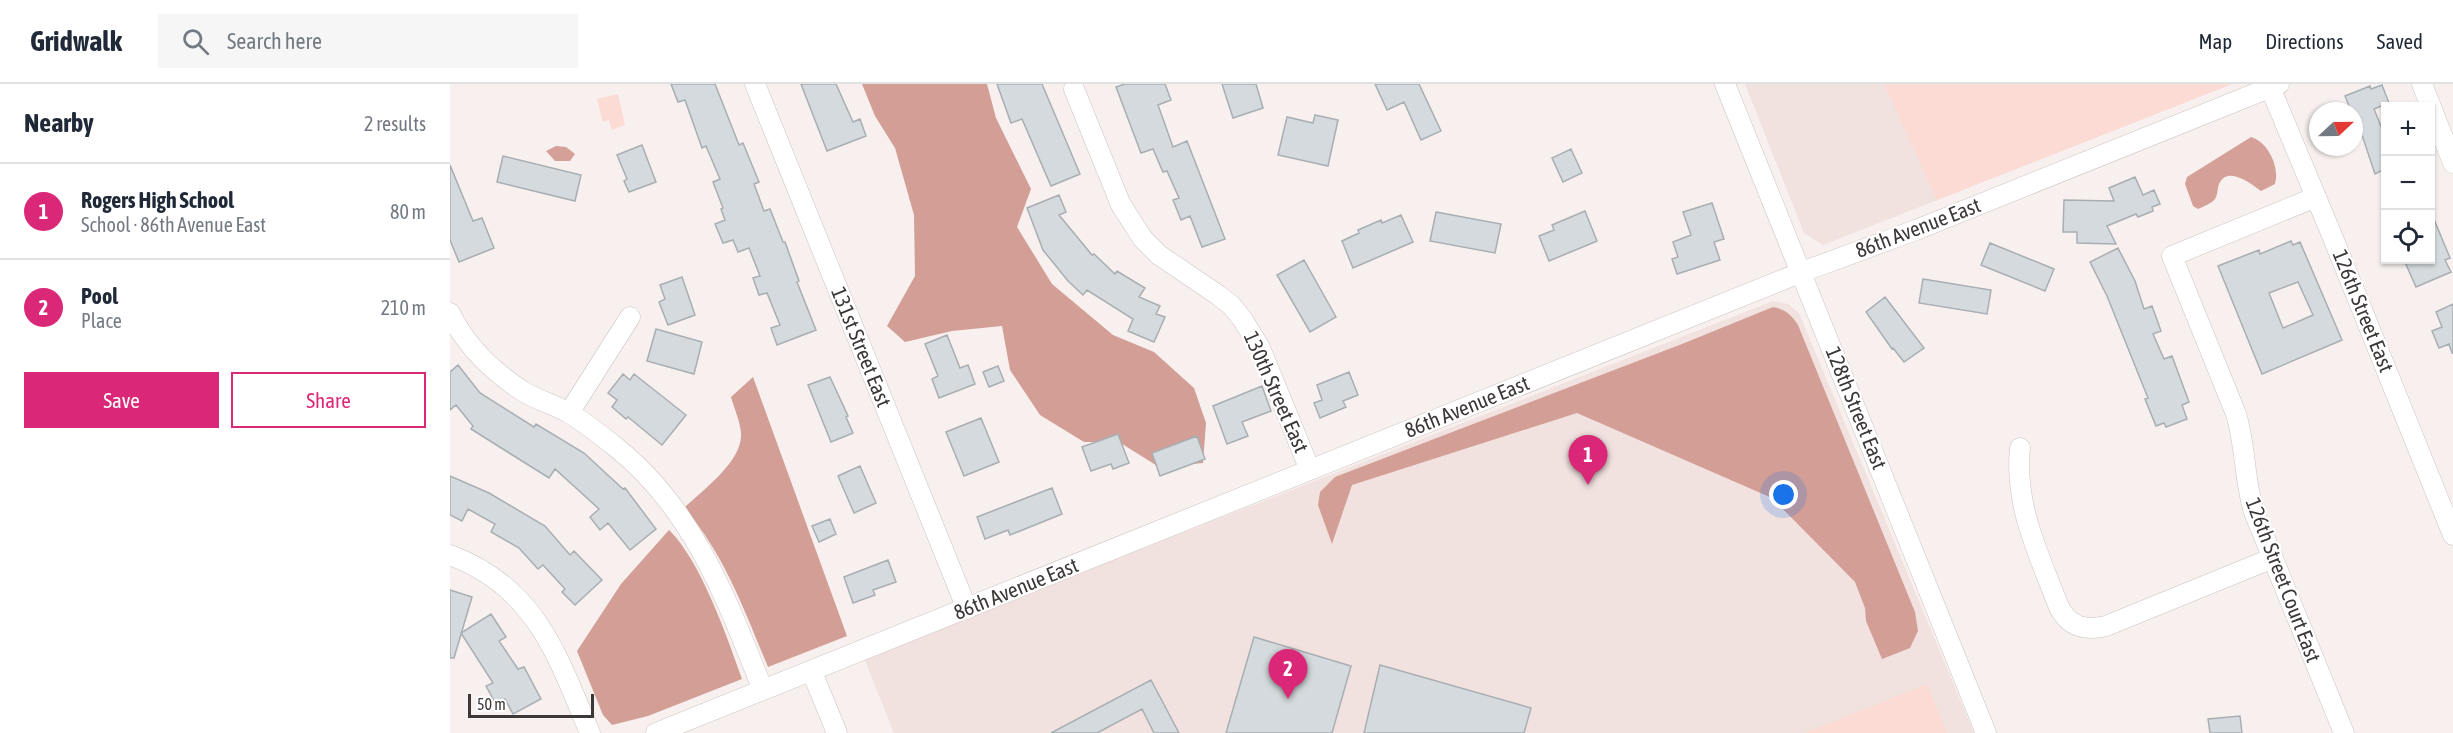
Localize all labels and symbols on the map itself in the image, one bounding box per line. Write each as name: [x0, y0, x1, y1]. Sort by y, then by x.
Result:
north arrow: [2309, 102, 2363, 156]
street label: 86th Avenue East: [1852, 192, 1984, 262]
street label: 126th Street East: [2328, 246, 2399, 375]
street label: 131st Street East: [827, 283, 897, 410]
street label: 130th Street East: [1240, 327, 1314, 456]
street label: 128th Street East: [1821, 343, 1892, 472]
street label: 86th Avenue East: [1401, 370, 1532, 442]
pin: 1: [1568, 436, 1608, 485]
your location: [1769, 480, 1798, 509]
street label: 126th Street Court East: [2242, 494, 2326, 665]
street label: 86th Avenue East: [950, 552, 1081, 624]
pin: 2: [1268, 650, 1308, 699]
scale bar: [468, 691, 594, 718]

